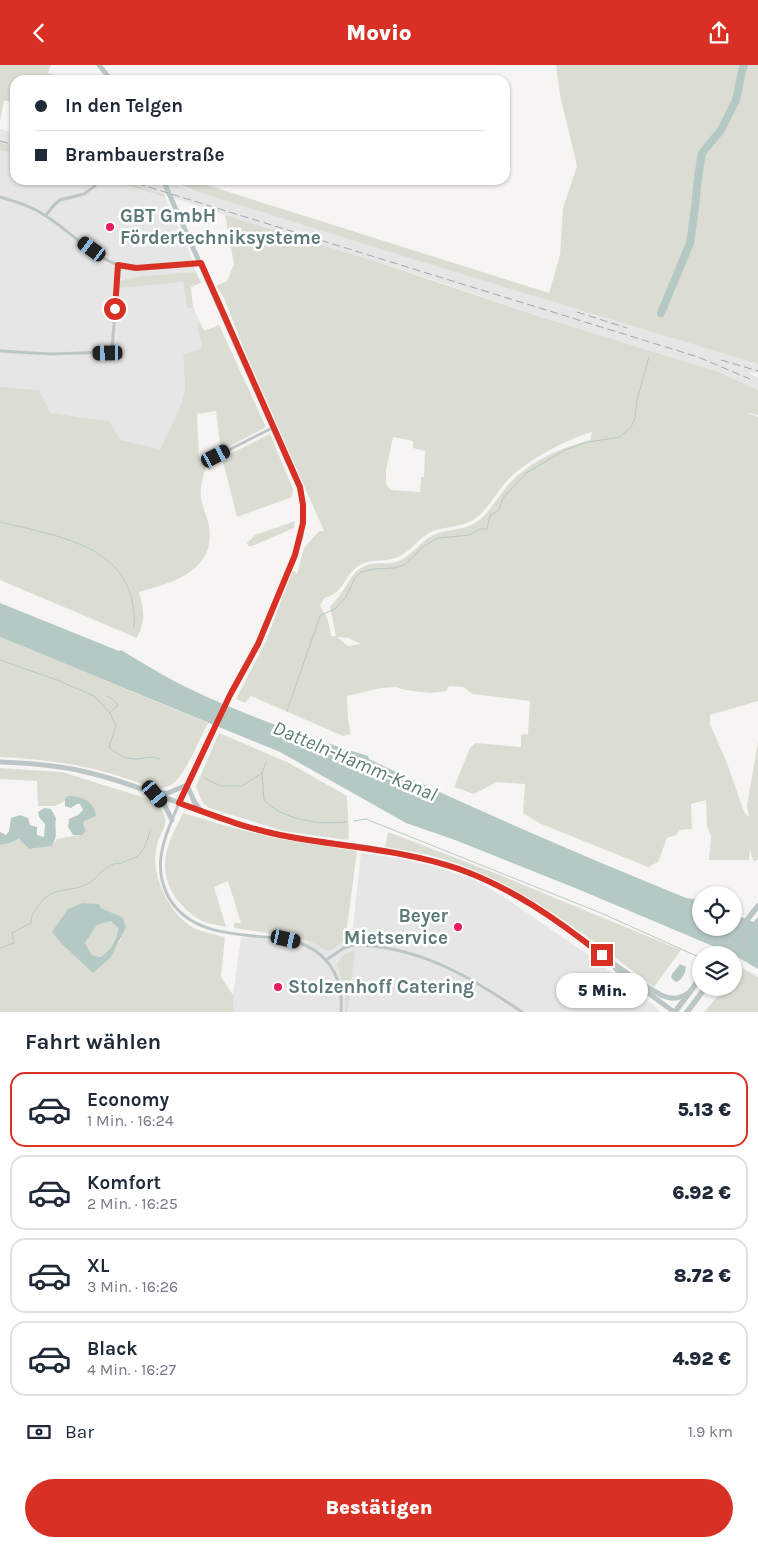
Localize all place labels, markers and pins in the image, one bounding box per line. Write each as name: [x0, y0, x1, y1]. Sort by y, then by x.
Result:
place label: GBT GmbH Fördertechniksysteme: [120, 205, 321, 249]
marker: GBT GmbH Fördertechniksysteme: [104, 221, 116, 233]
place label: Beyer Mietservice: [344, 905, 449, 949]
marker: Beyer Mietservice: [452, 921, 464, 933]
place label: Stolzenhoff Catering: [288, 976, 474, 998]
marker: Stolzenhoff Catering: [272, 981, 284, 993]

